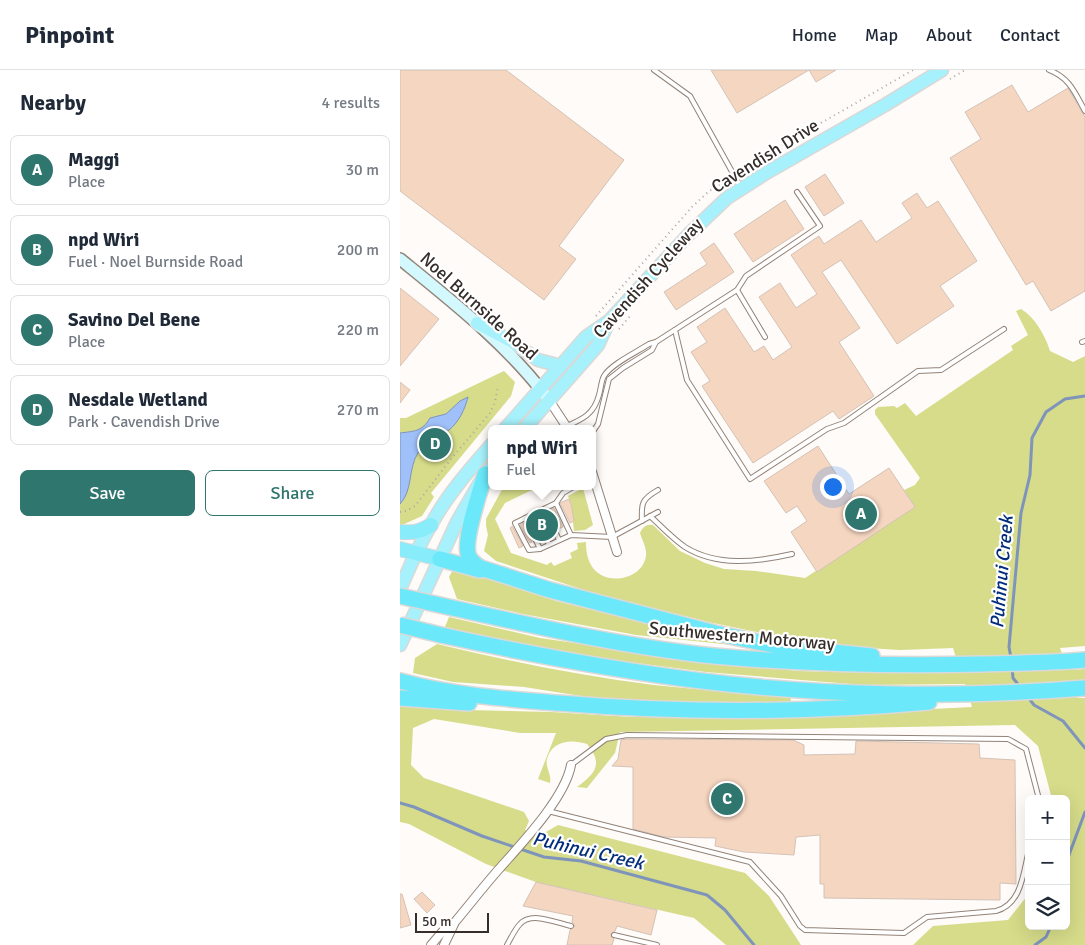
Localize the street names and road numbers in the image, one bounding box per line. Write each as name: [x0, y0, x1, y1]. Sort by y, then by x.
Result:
street label: Cavendish Drive: [707, 114, 823, 198]
street label: Cavendish Cycleway: [588, 213, 708, 343]
street label: Noel Burnside Road: [416, 247, 542, 365]
street label: Southwestern Motorway: [648, 617, 836, 655]

